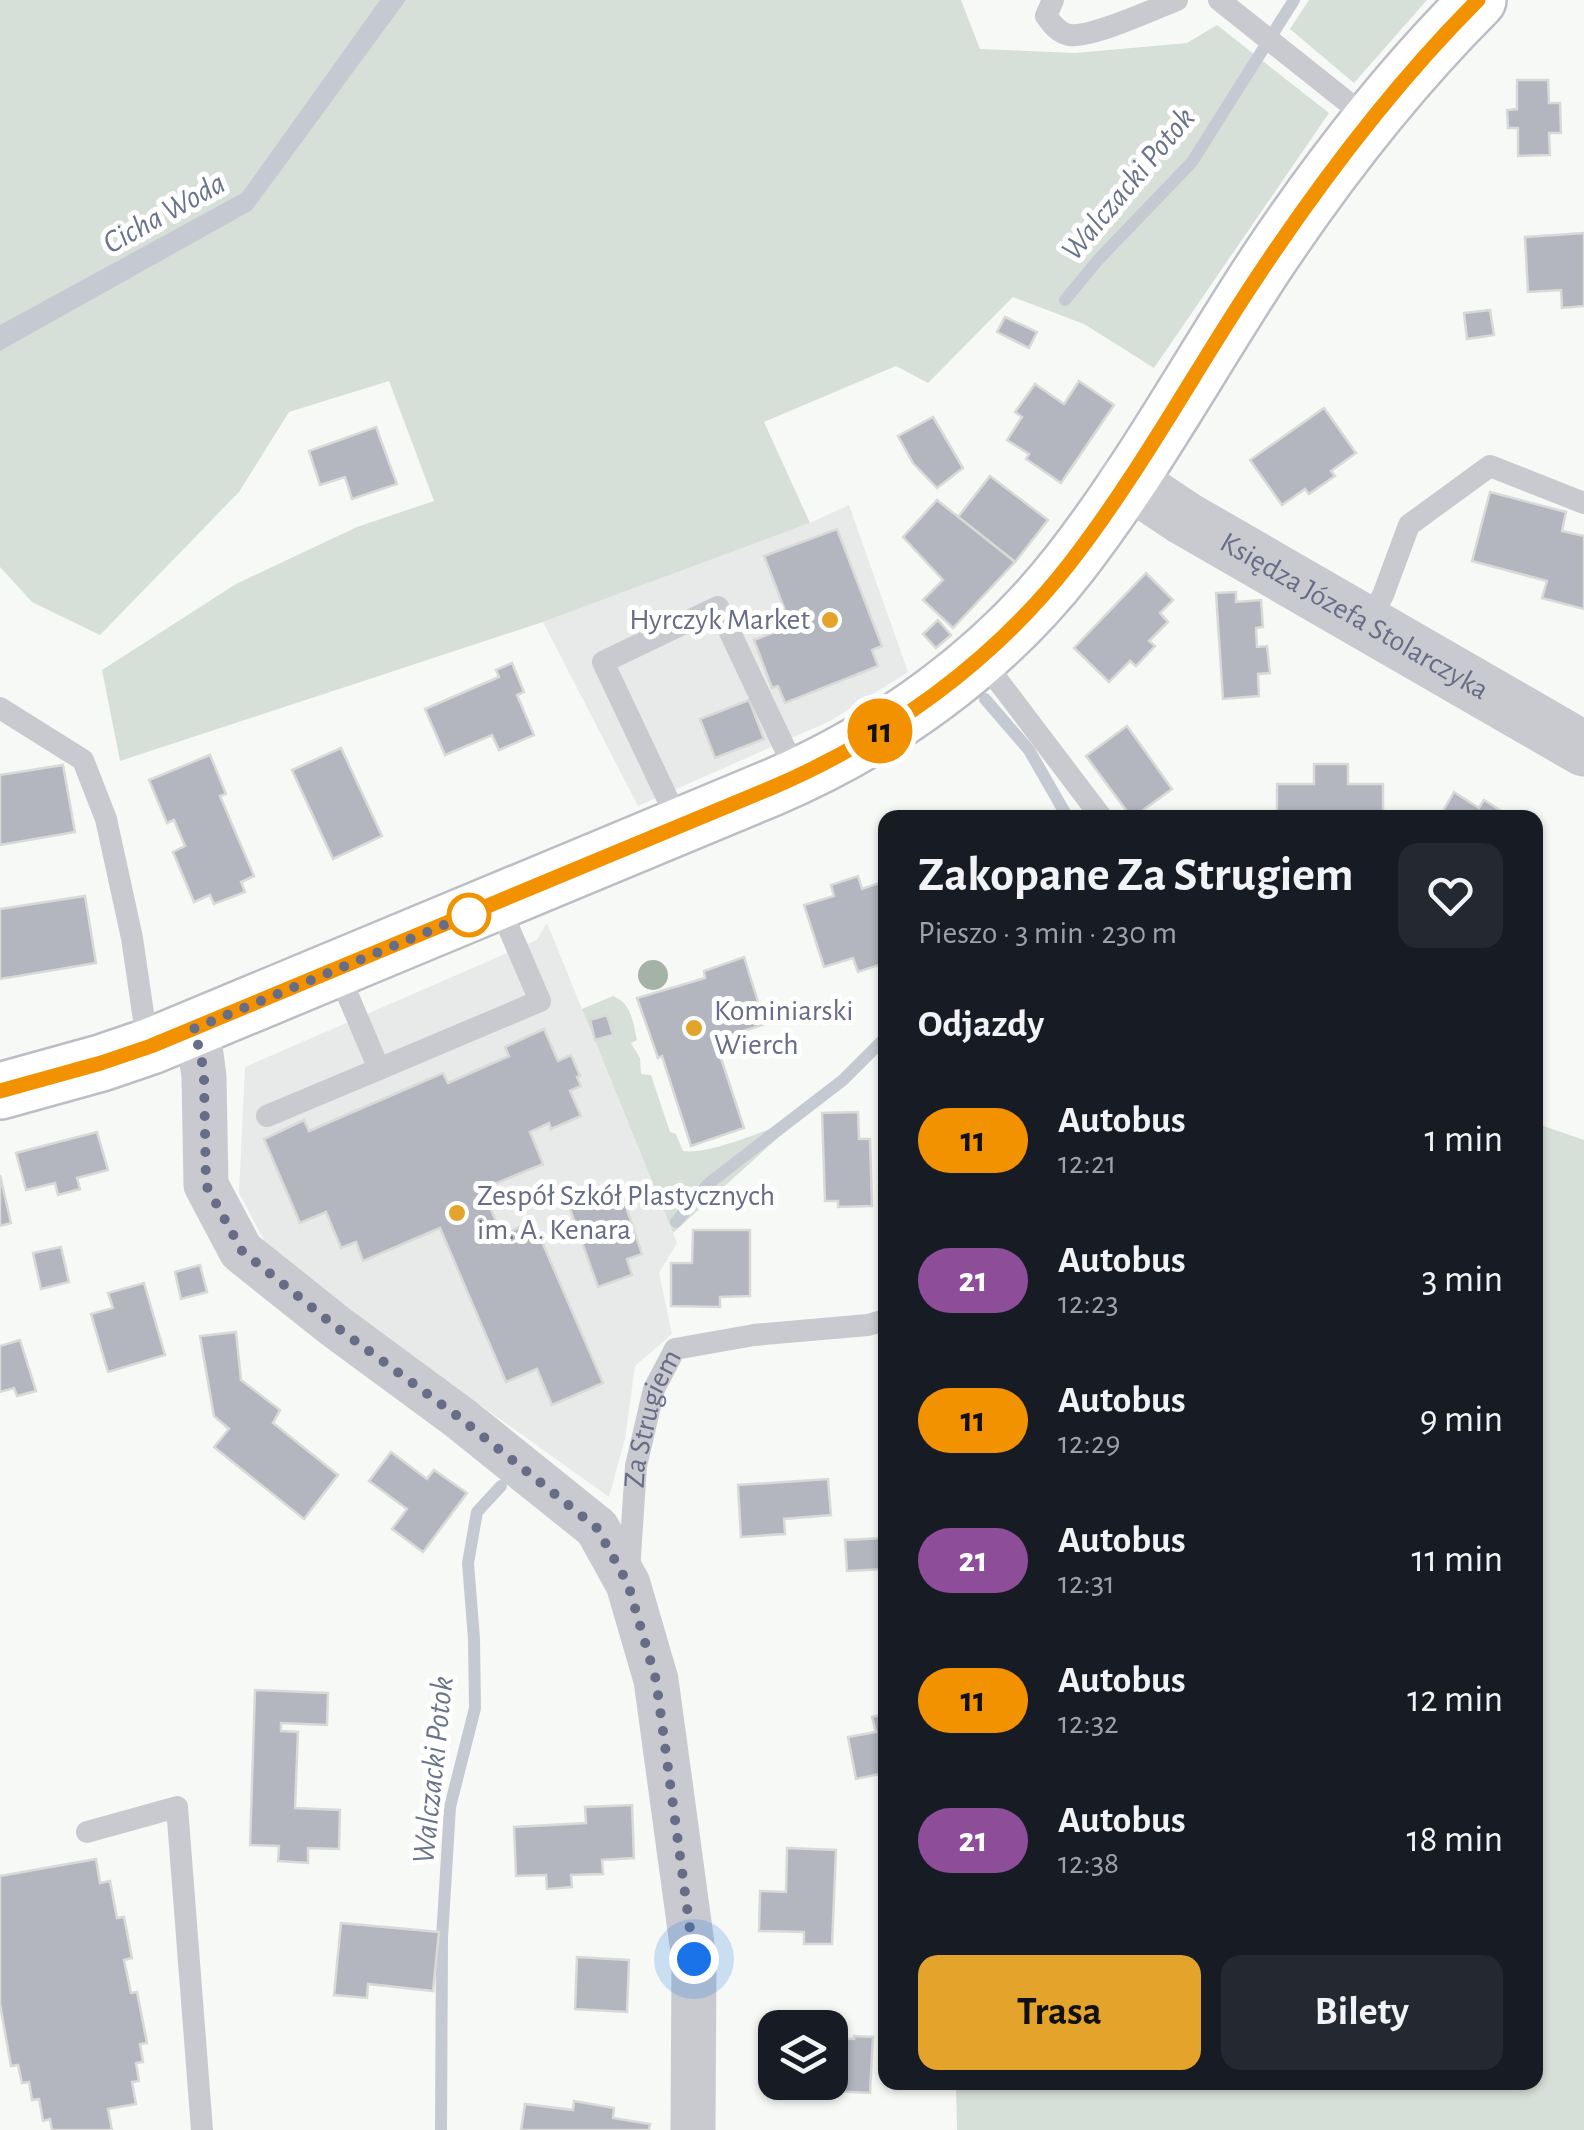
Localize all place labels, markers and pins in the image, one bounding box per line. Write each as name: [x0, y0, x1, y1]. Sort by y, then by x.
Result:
place label: Hyrczyk Market: [629, 605, 810, 635]
marker: Hyrczyk Market: [819, 609, 841, 631]
unlabelled marker: [448, 894, 490, 936]
place label: Kominiarski Wierch: [714, 996, 853, 1060]
marker: Kominiarski Wierch: [683, 1017, 705, 1039]
place label: Zespół Szkół Plastycznych im. A. Kenara: [477, 1181, 775, 1245]
marker: Zespół Szkół Plastycznych im. A. Kenara: [446, 1202, 468, 1224]

